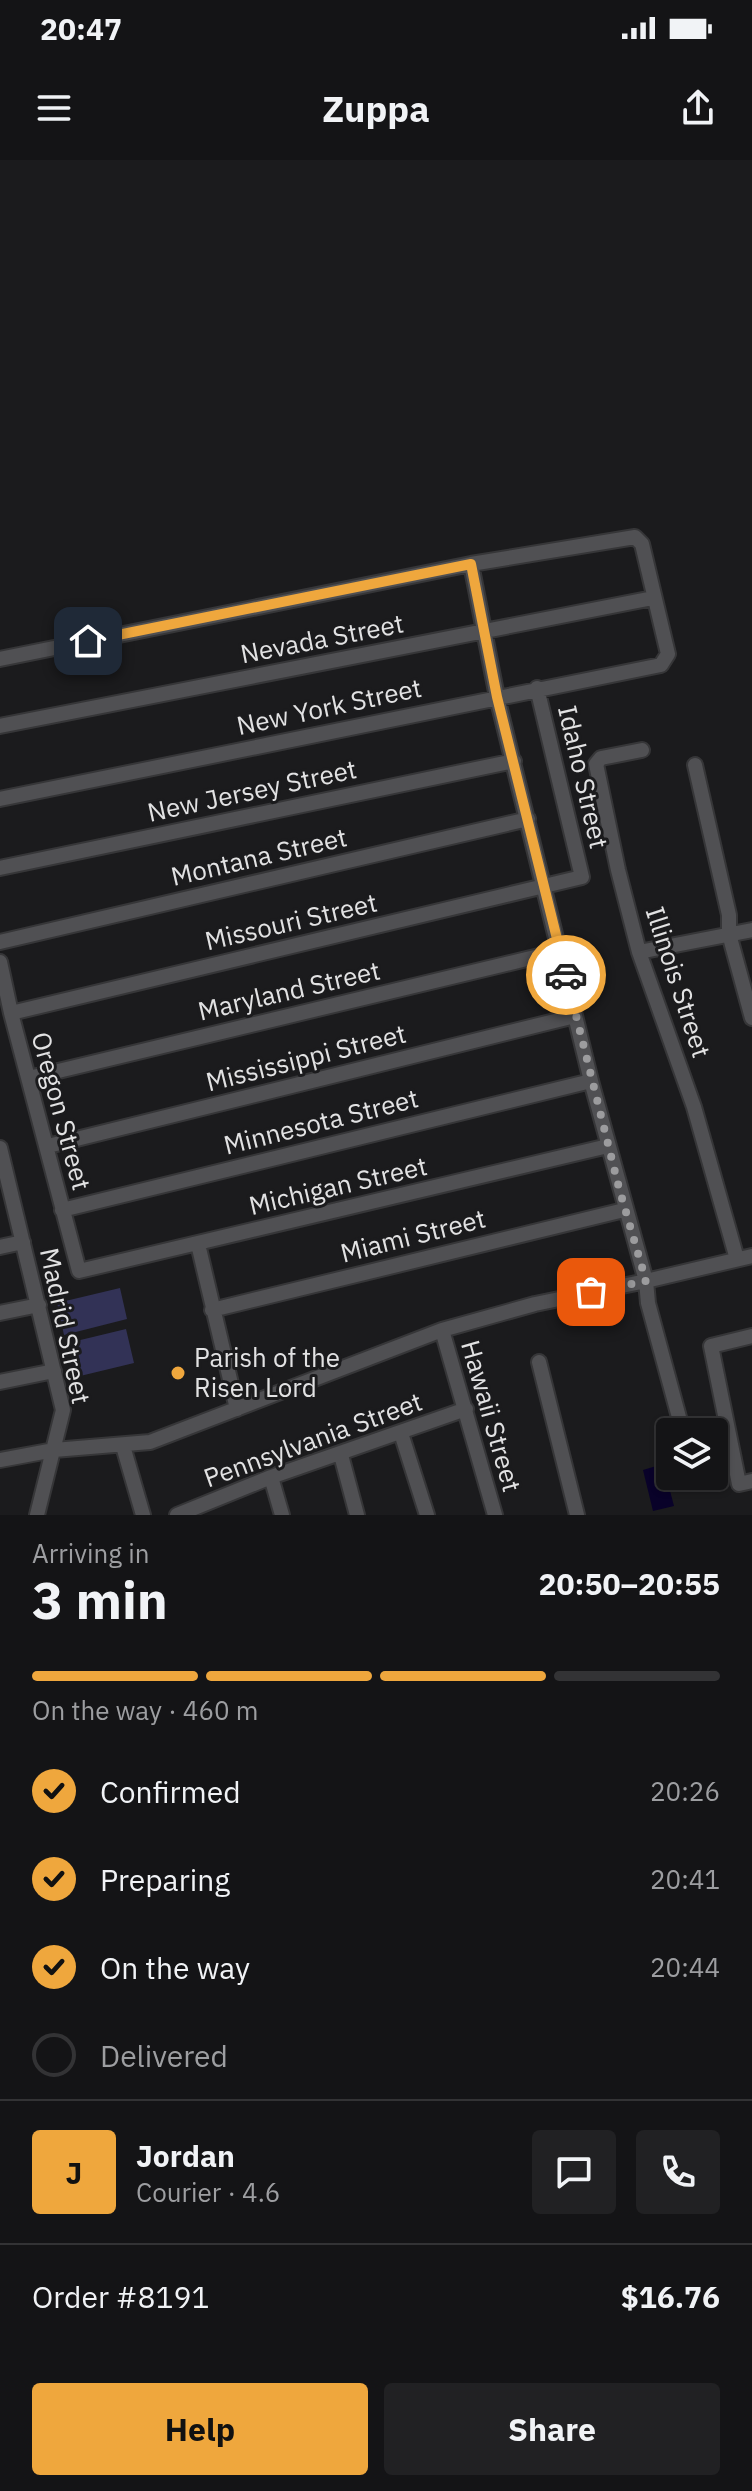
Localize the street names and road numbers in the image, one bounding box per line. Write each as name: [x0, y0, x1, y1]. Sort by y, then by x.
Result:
street label: Nevada Street: [237, 606, 406, 670]
street label: New York Street: [233, 670, 424, 742]
street label: Idaho Street: [551, 702, 617, 852]
street label: New Jersey Street: [144, 751, 359, 829]
street label: Montana Street: [167, 819, 350, 893]
street label: Missouri Street: [201, 885, 380, 957]
street label: Illinois Street: [639, 902, 719, 1062]
street label: Maryland Street: [194, 953, 383, 1028]
street label: Mississippi Street: [202, 1016, 409, 1098]
street label: Oregon Street: [25, 1028, 99, 1194]
street label: Minnesota Street: [220, 1080, 421, 1162]
street label: Michigan Street: [245, 1148, 430, 1222]
street label: Miami Street: [337, 1201, 489, 1269]
street label: Madrid Street: [33, 1245, 99, 1407]
street label: Hawaii Street: [454, 1336, 530, 1496]
street label: Pennsylvania Street: [199, 1384, 427, 1494]

